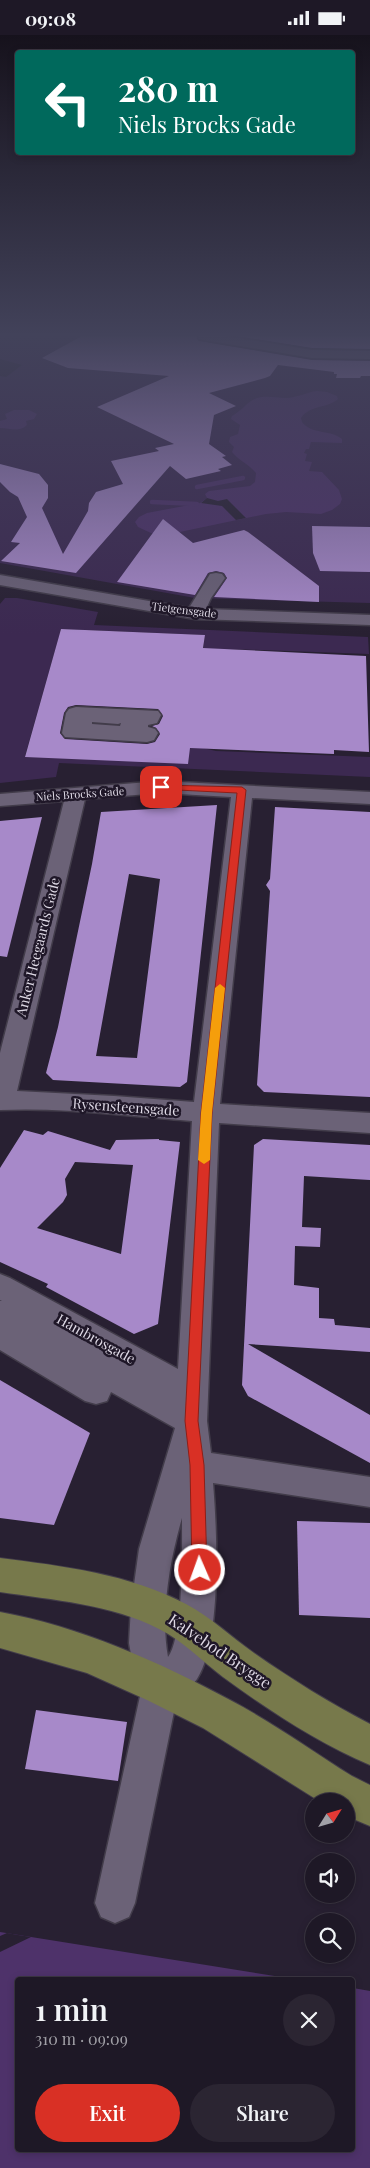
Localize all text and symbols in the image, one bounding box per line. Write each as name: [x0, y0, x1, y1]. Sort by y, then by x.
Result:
text: 09:08: [25, 5, 76, 31]
text: 280 m: [118, 64, 218, 111]
icon: left: [35, 70, 100, 135]
text: Niels Brocks Gade: [118, 109, 296, 139]
street label: Tietgensgade: [151, 598, 218, 621]
pin: [140, 766, 182, 808]
icon: arrive: [147, 773, 175, 801]
street label: Niels Brocks Gade: [35, 783, 125, 804]
street label: Anker Heegaards Gade: [11, 875, 64, 1019]
street label: Rysensteensgade: [72, 1093, 180, 1120]
street label: Hambrosgade: [54, 1309, 139, 1368]
position arrow: [173, 1543, 225, 1595]
street label: Kalvebod Brygge: [165, 1608, 276, 1693]
north arrow: [305, 1793, 355, 1843]
map controls: [305, 1793, 355, 1963]
button: sound: [305, 1853, 355, 1903]
button: search: [305, 1913, 355, 1963]
text: 1 min: [35, 1989, 108, 2029]
button: close: [283, 1994, 335, 2046]
text: 310 m · 09:09: [35, 2028, 128, 2049]
button: Exit: [35, 2084, 180, 2142]
button: Share: [190, 2084, 335, 2142]

